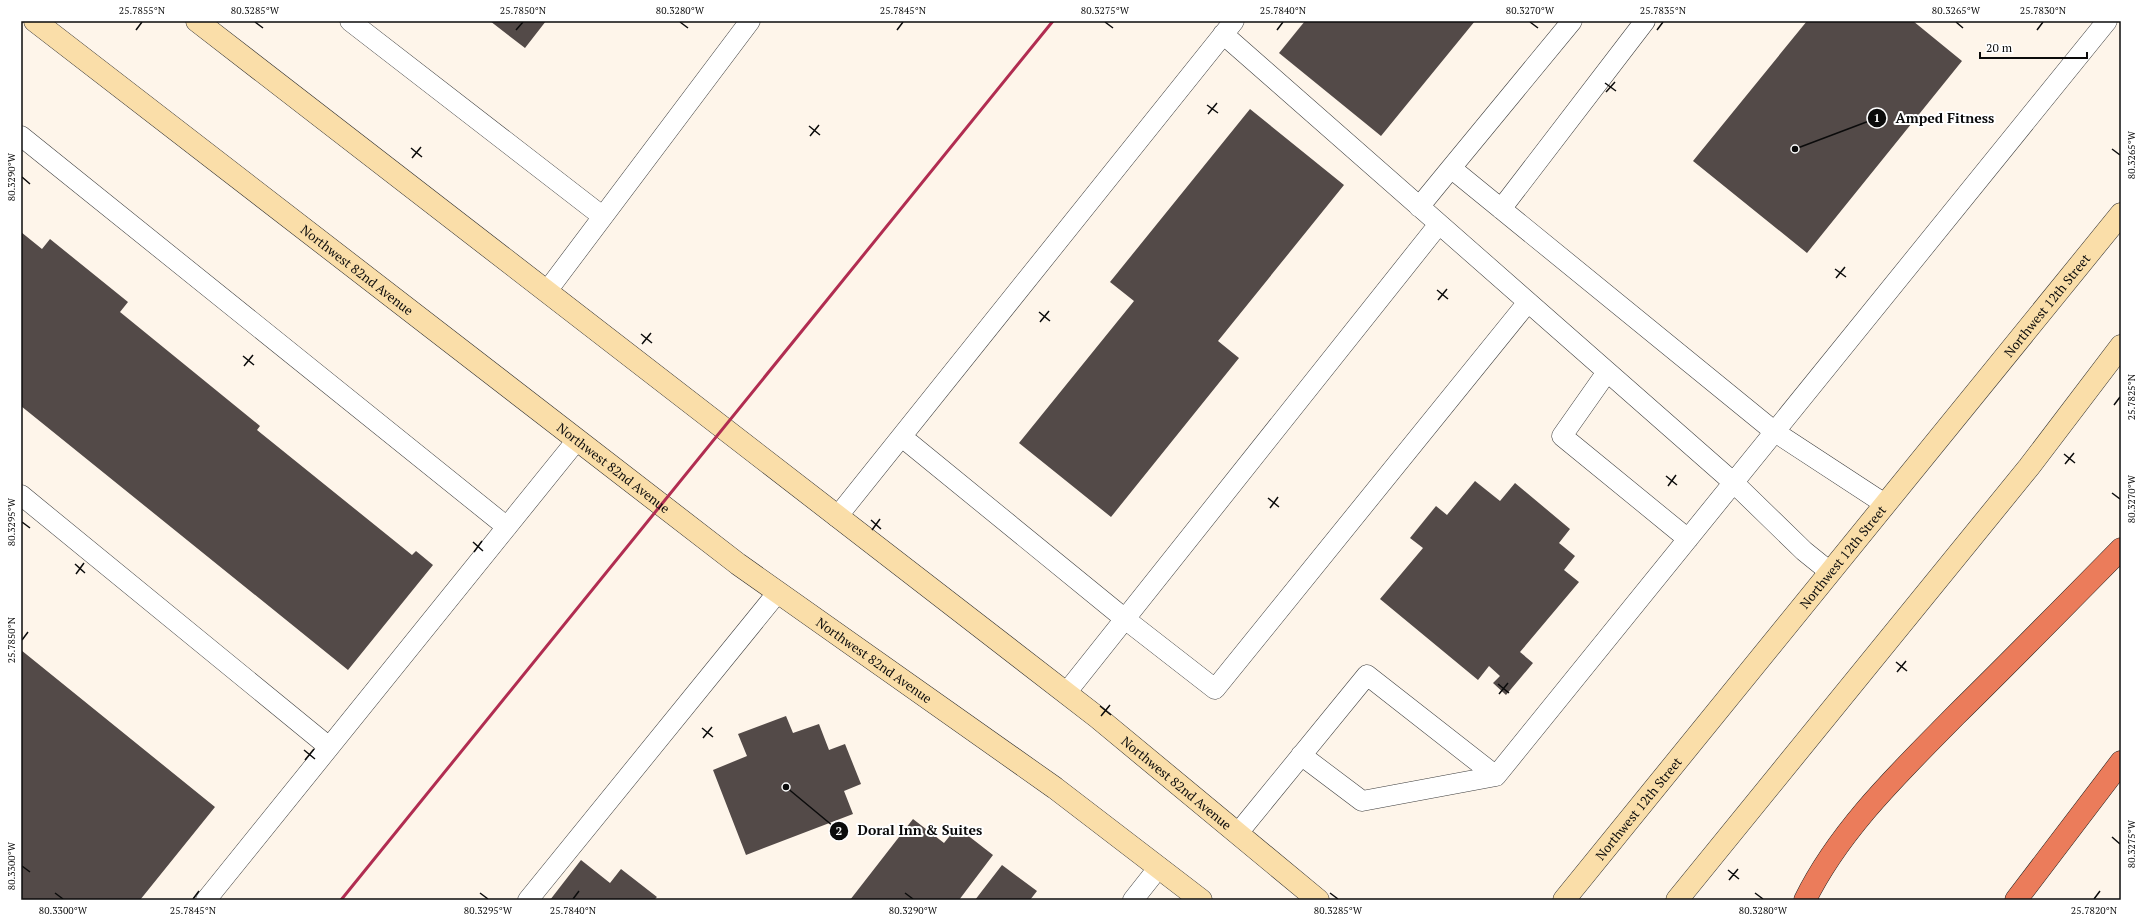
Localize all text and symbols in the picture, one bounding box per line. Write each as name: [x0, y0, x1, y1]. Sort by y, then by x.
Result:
text: 25.7855°N: [119, 4, 166, 17]
text: 80.3285°W: [231, 4, 280, 17]
text: 25.7850°N: [500, 4, 547, 17]
text: 80.3280°W: [656, 4, 705, 17]
text: 25.7845°N: [880, 4, 927, 17]
text: 80.3275°W: [1081, 4, 1130, 17]
text: 25.7840°N: [1260, 4, 1307, 17]
text: 80.3270°W: [1506, 4, 1555, 17]
text: 25.7835°N: [1640, 4, 1687, 17]
text: 80.3265°W: [1932, 4, 1981, 17]
text: 25.7830°N: [2020, 4, 2067, 17]
scale bar: [1980, 34, 2087, 60]
text: 20 m: [1986, 40, 2013, 55]
callout: Amped Fitness: [1867, 105, 2002, 131]
text: Amped Fitness: [1896, 108, 1994, 127]
text: 1: [1874, 110, 1880, 125]
text: 80.3265°W: [2125, 130, 2138, 179]
text: 80.3290°W: [5, 152, 18, 201]
street label: Northwest 82nd Avenue: [297, 220, 417, 319]
street label: Northwest 12th Street: [2000, 250, 2094, 361]
text: 25.7825°N: [2125, 373, 2138, 420]
street label: Northwest 82nd Avenue: [553, 419, 674, 517]
text: 80.3270°W: [2125, 474, 2138, 523]
text: 80.3295°W: [5, 497, 18, 546]
street label: Northwest 12th Street: [1795, 501, 1890, 612]
street label: Northwest 82nd Avenue: [813, 613, 936, 707]
text: 25.7850°N: [5, 616, 18, 663]
street label: Northwest 82nd Avenue: [1118, 732, 1235, 834]
street label: Northwest 12th Street: [1591, 753, 1686, 864]
callout: Doral Inn & Suites: [829, 818, 990, 844]
text: 80.3275°W: [2125, 819, 2138, 868]
text: Doral Inn & Suites: [858, 820, 982, 839]
text: 2: [836, 823, 843, 838]
text: 80.3300°W: [5, 841, 18, 890]
text: 80.3300°W: [39, 904, 88, 917]
text: 25.7845°N: [170, 904, 217, 917]
text: 80.3295°W: [464, 904, 513, 917]
text: 25.7840°N: [550, 904, 597, 917]
text: 80.3290°W: [889, 904, 938, 917]
text: 80.3285°W: [1314, 904, 1363, 917]
text: 80.3280°W: [1739, 904, 1788, 917]
text: 25.7820°N: [2071, 904, 2118, 917]

